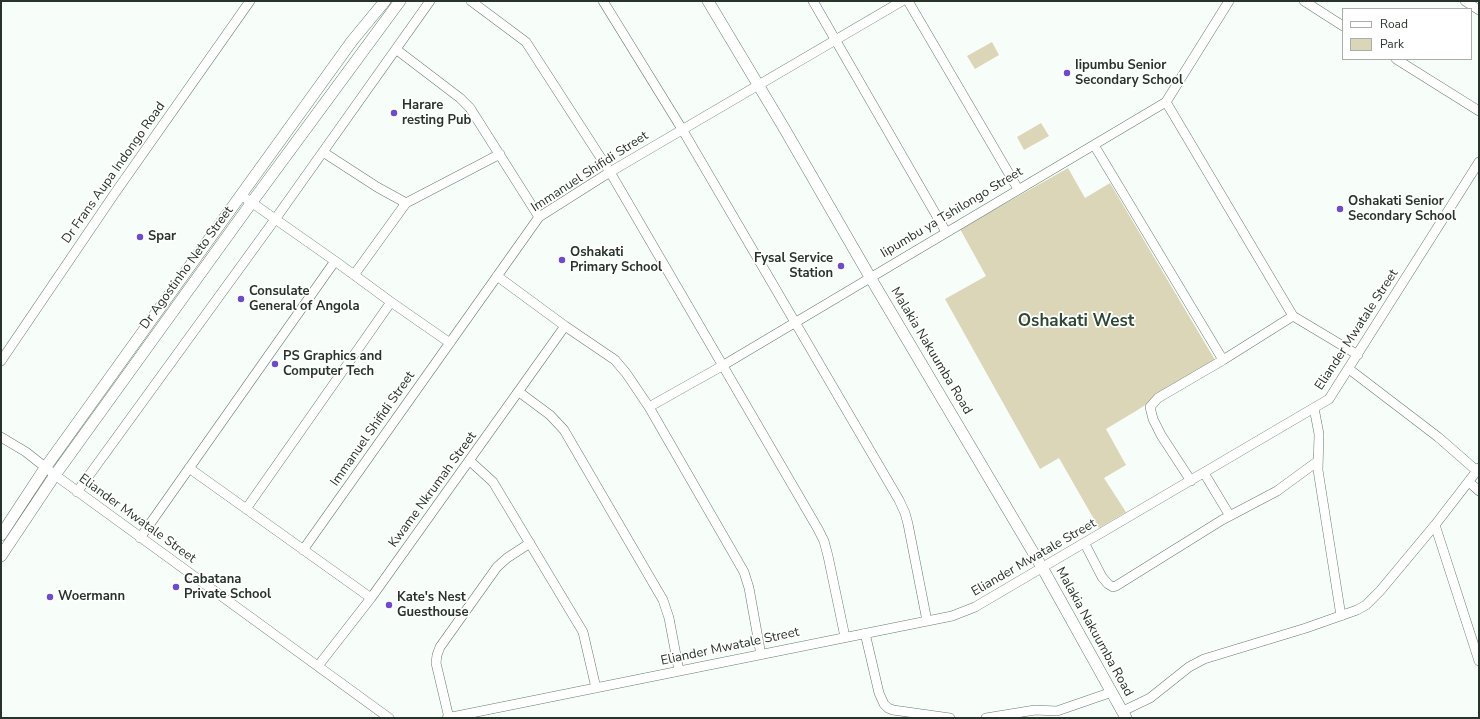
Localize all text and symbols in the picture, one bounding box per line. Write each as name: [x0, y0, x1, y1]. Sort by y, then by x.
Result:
legend: [1342, 8, 1472, 60]
text: Road: [1380, 16, 1408, 32]
text: Park: [1380, 36, 1404, 52]
place label: Iipumbu Senior Secondary School: [1075, 58, 1183, 89]
marker: Iipumbu Senior Secondary School: [1062, 68, 1072, 78]
place label: Harare resting Pub: [402, 98, 471, 129]
street label: Dr Frans Aupa Indongo Road: [59, 99, 169, 247]
marker: Harare resting Pub: [389, 108, 399, 118]
street label: Immanuel Shifidi Street: [529, 128, 651, 216]
street label: Iipumbu ya Tshilongo Street: [878, 164, 1026, 262]
place label: Oshakati Senior Secondary School: [1348, 194, 1456, 225]
street label: Dr Agostinho Neto Street: [137, 204, 237, 332]
marker: Oshakati Senior Secondary School: [1335, 204, 1345, 214]
place label: Spar: [148, 229, 176, 245]
marker: Spar: [135, 232, 145, 242]
place label: Oshakati Primary School: [570, 245, 662, 276]
place label: Fysal Service Station: [754, 251, 833, 282]
marker: Oshakati Primary School: [557, 255, 567, 265]
marker: Fysal Service Station: [836, 261, 846, 271]
street label: Eliander Mwatale Street: [1312, 267, 1402, 393]
place label: Consulate General of Angola: [249, 284, 360, 315]
street label: Malakia Nakuumba Road: [887, 285, 975, 417]
marker: Consulate General of Angola: [236, 294, 246, 304]
district label: Oshakati West: [1018, 312, 1134, 332]
place label: PS Graphics and Computer Tech: [283, 349, 382, 380]
marker: PS Graphics and Computer Tech: [270, 359, 280, 369]
street label: Immanuel Shifidi Street: [328, 369, 418, 489]
street label: Kwame Nkrumah Street: [386, 429, 480, 551]
street label: Eliander Mwatale Street: [75, 471, 199, 567]
street label: Eliander Mwatale Street: [969, 516, 1099, 600]
street label: Malakia Nakuumba Road: [1052, 565, 1136, 699]
place label: Cabatana Private School: [184, 572, 271, 603]
marker: Cabatana Private School: [171, 582, 181, 592]
place label: Woermann: [58, 589, 125, 605]
place label: Kate's Nest Guesthouse: [397, 590, 468, 621]
marker: Woermann: [45, 592, 55, 602]
marker: Kate's Nest Guesthouse: [384, 600, 394, 610]
street label: Eliander Mwatale Street: [659, 625, 801, 669]

